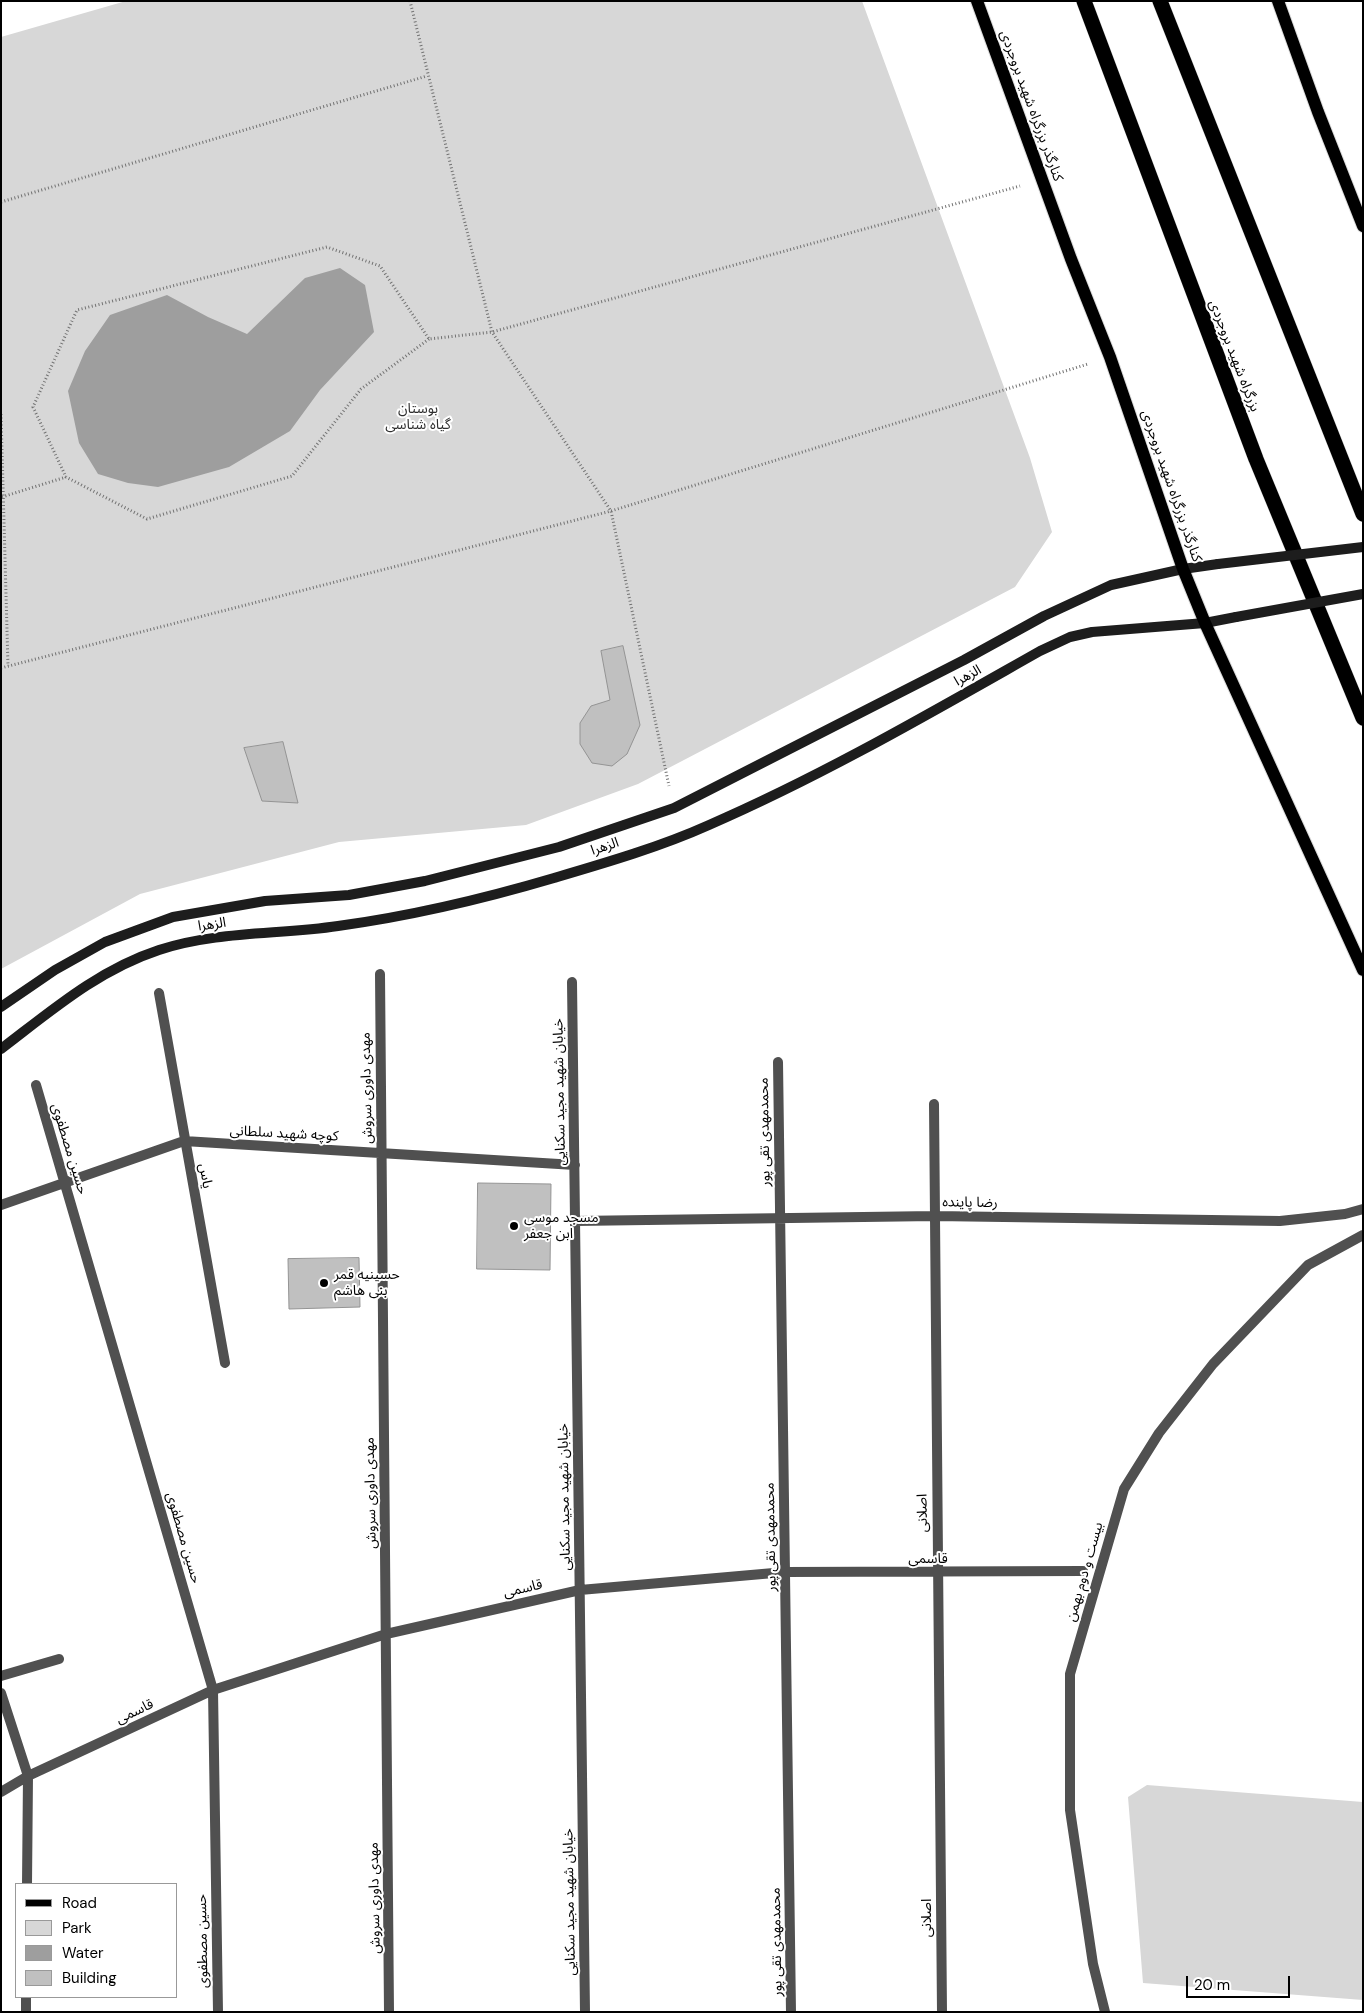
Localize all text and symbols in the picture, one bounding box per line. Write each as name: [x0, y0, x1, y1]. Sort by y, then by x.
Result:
street label: کنارگذر بزرگراه شهید بروجردی: [996, 28, 1066, 184]
street label: بزرگراه شهید بروجردی: [1205, 298, 1263, 414]
park label: بوستان گیاه شناسی: [385, 401, 451, 434]
street label: کنارگذر بزرگراه شهید بروجردی: [1137, 408, 1205, 564]
street label: الزهرا: [951, 662, 985, 690]
street label: الزهرا: [589, 835, 621, 859]
street label: الزهرا: [197, 915, 227, 935]
street label: خیابان شهید مجید سکنایی: [550, 1018, 570, 1166]
street label: مهدی داوری سروش: [358, 1032, 376, 1144]
street label: محمدمهدی تقی پور: [756, 1077, 774, 1187]
street label: حسین مصطفوی: [47, 1102, 91, 1196]
street label: کوچه شهید سلطانی: [229, 1123, 339, 1145]
street label: یاس: [195, 1162, 215, 1190]
street label: رضا پاینده: [942, 1194, 998, 1212]
place label: مسجد موسی ابن جعفر: [524, 1210, 599, 1242]
marker: مسجد موسی ابن جعفر: [508, 1220, 520, 1232]
place label: حسینیه قمر بنی هاشم: [334, 1267, 400, 1300]
marker: حسینیه قمر بنی هاشم: [318, 1277, 330, 1289]
street label: خیابان شهید مجید سکنایی: [555, 1423, 575, 1571]
street label: مهدی داوری سروش: [362, 1437, 380, 1549]
street label: محمدمهدی تقی پور: [762, 1482, 780, 1592]
street label: حسین مصطفوی: [162, 1490, 204, 1586]
street label: اصلانی: [914, 1494, 932, 1532]
street label: بیست و دوم بهمن: [1063, 1520, 1107, 1624]
street label: قاسمی: [908, 1551, 948, 1567]
street label: قاسمی: [502, 1576, 544, 1602]
street label: قاسمی: [113, 1696, 157, 1728]
street label: خیابان شهید مجید سکنایی: [560, 1828, 580, 1976]
street label: مهدی داوری سروش: [366, 1842, 384, 1954]
legend: [15, 1883, 178, 1998]
street label: محمدمهدی تقی پور: [768, 1887, 786, 1997]
text: Road: [62, 1893, 97, 1913]
street label: حسین مصطفوی: [194, 1894, 212, 1988]
street label: اصلانی: [919, 1899, 935, 1937]
text: Park: [62, 1918, 92, 1938]
text: Water: [62, 1943, 103, 1963]
scale bar: [1189, 1966, 1293, 1998]
text: Building: [62, 1968, 117, 1988]
text: 20 m: [1194, 1975, 1230, 1995]

